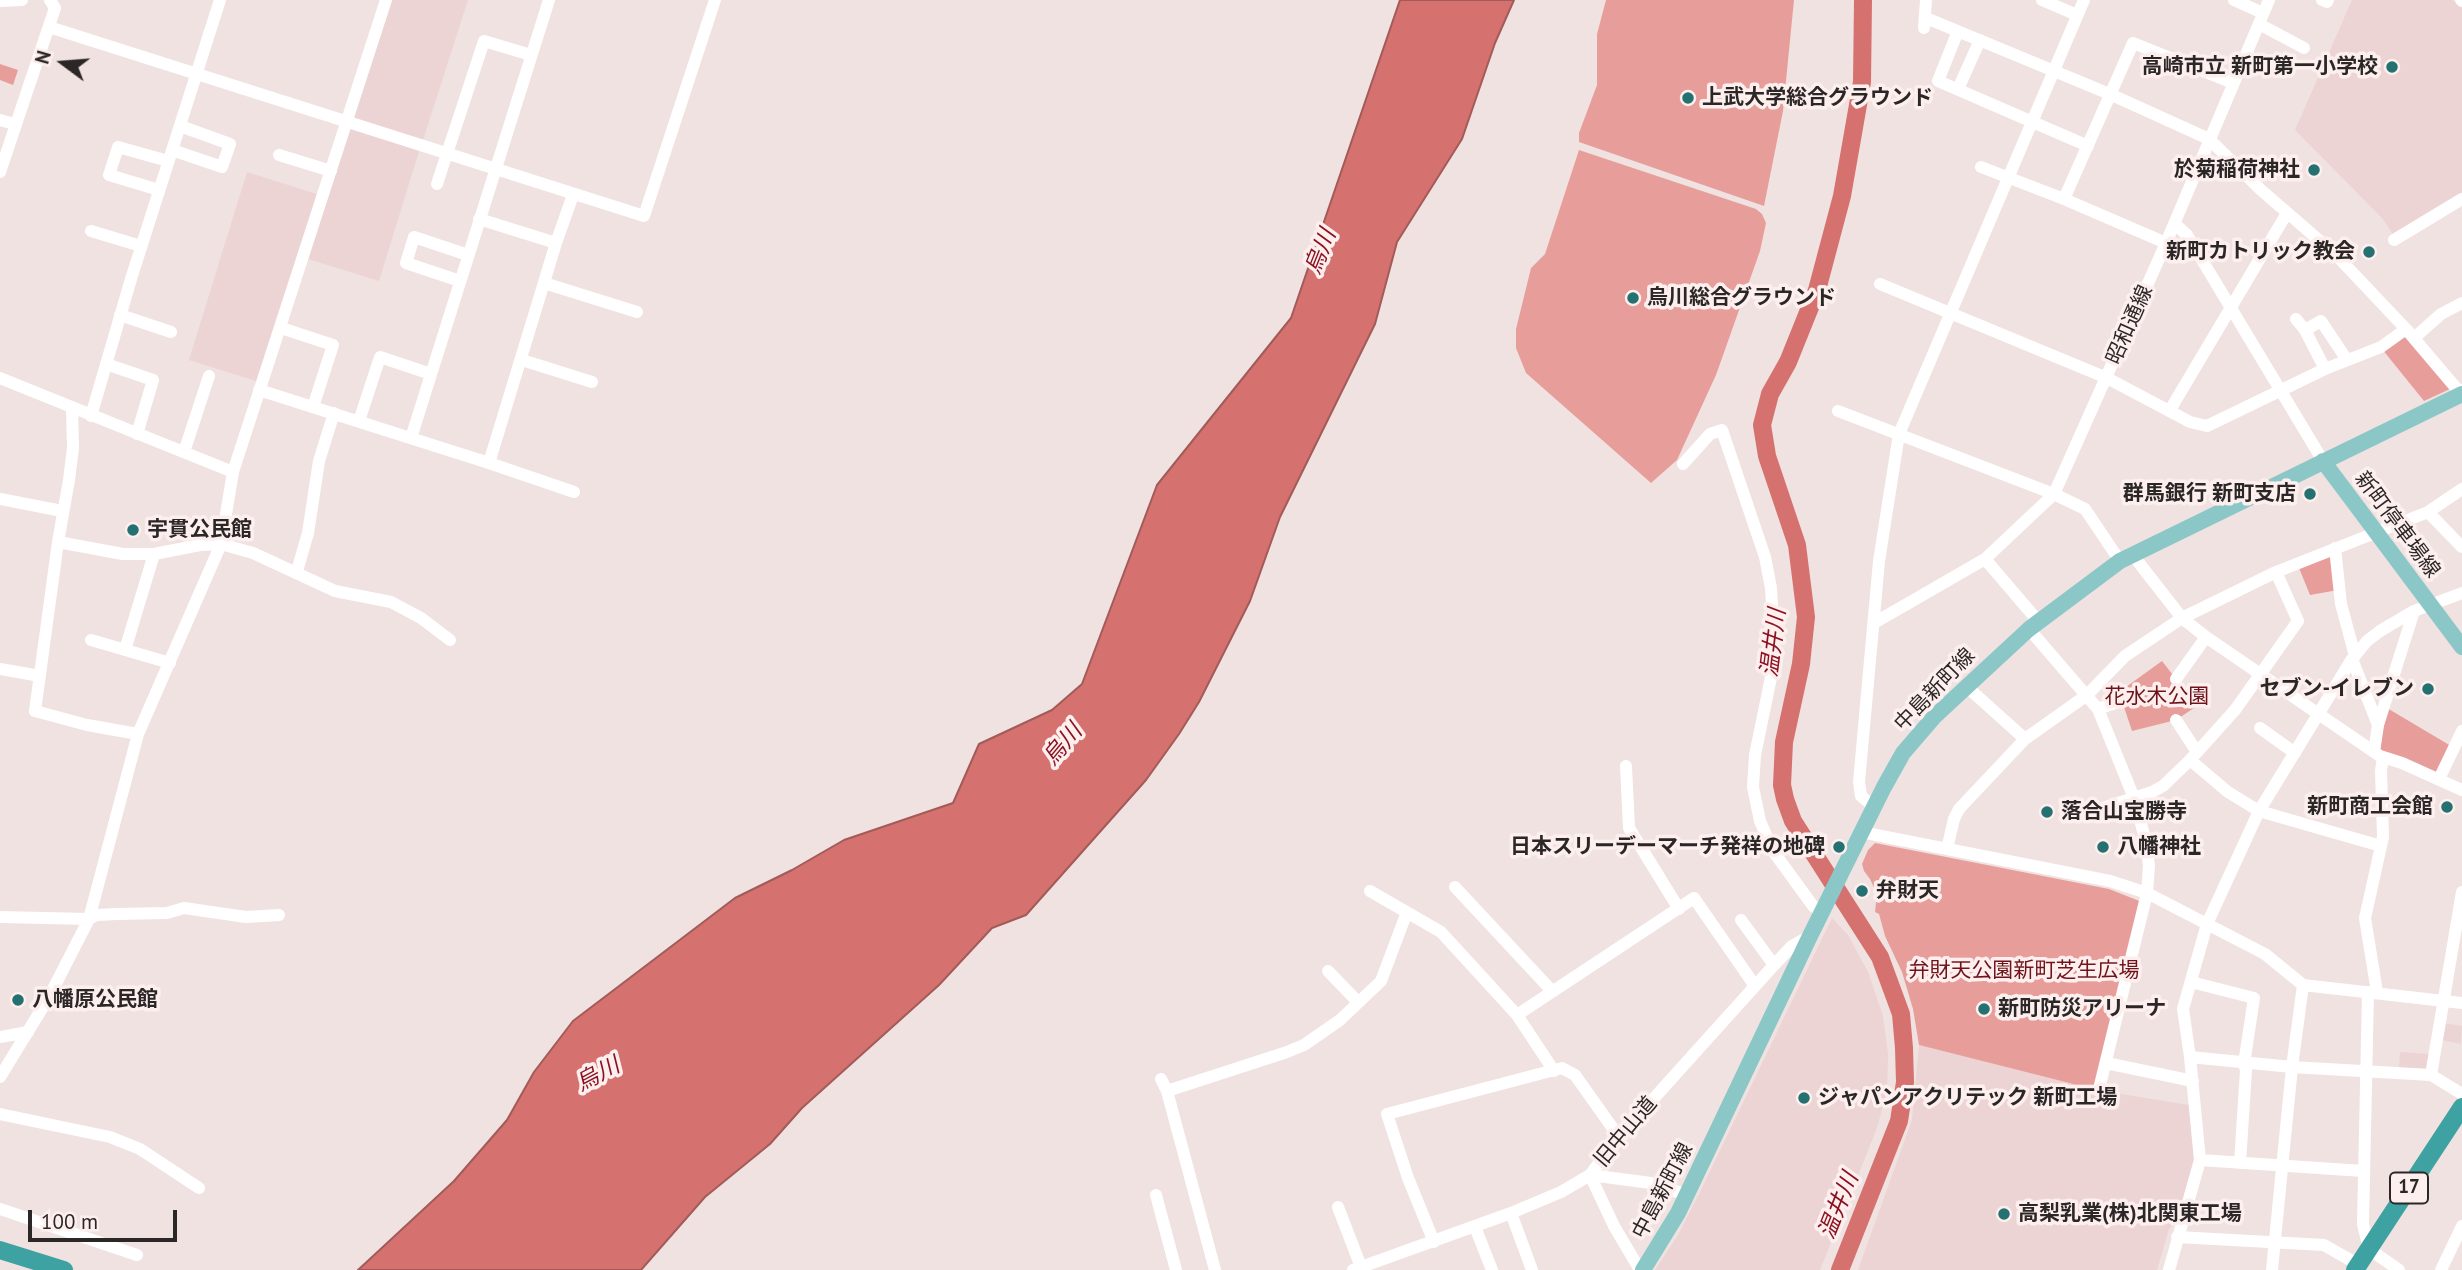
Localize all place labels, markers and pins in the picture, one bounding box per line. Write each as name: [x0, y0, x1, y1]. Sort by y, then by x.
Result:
place label: 高崎市立 新町第一小学校: [2142, 54, 2378, 80]
marker: 高崎市立 新町第一小学校: [2384, 59, 2400, 75]
place label: 上武大学総合グラウンド: [1702, 85, 1933, 111]
marker: 上武大学総合グラウンド: [1680, 90, 1696, 106]
place label: 於菊稲荷神社: [2174, 157, 2300, 183]
marker: 於菊稲荷神社: [2306, 162, 2322, 178]
place label: 新町カトリック教会: [2166, 239, 2355, 265]
marker: 新町カトリック教会: [2361, 244, 2377, 260]
place label: 烏川総合グラウンド: [1647, 285, 1836, 311]
marker: 烏川総合グラウンド: [1625, 290, 1641, 306]
place label: 群馬銀行 新町支店: [2123, 481, 2296, 507]
marker: 群馬銀行 新町支店: [2302, 486, 2318, 502]
place label: 宇貫公民館: [147, 517, 252, 543]
marker: 宇貫公民館: [125, 522, 141, 538]
place label: セブン-イレブン: [2259, 676, 2414, 702]
marker: セブン-イレブン: [2420, 681, 2436, 697]
place label: 新町商工会館: [2307, 794, 2433, 820]
place label: 落合山宝勝寺: [2061, 799, 2187, 825]
marker: 新町商工会館: [2439, 799, 2455, 815]
marker: 落合山宝勝寺: [2039, 804, 2055, 820]
place label: 日本スリーデーマーチ発祥の地碑: [1510, 834, 1825, 860]
place label: 八幡神社: [2117, 834, 2201, 860]
marker: 日本スリーデーマーチ発祥の地碑: [1831, 839, 1847, 855]
marker: 八幡神社: [2095, 839, 2111, 855]
place label: 弁財天: [1876, 878, 1939, 904]
marker: 弁財天: [1854, 883, 1870, 899]
place label: 八幡原公民館: [32, 987, 158, 1013]
marker: 八幡原公民館: [10, 992, 26, 1008]
place label: 新町防災アリーナ: [1998, 996, 2166, 1022]
marker: 新町防災アリーナ: [1976, 1001, 1992, 1017]
place label: ジャパンアクリテック 新町工場: [1818, 1085, 2117, 1111]
marker: ジャパンアクリテック 新町工場: [1796, 1090, 1812, 1106]
place label: 高梨乳業(株)北関東工場: [2018, 1201, 2242, 1227]
marker: 高梨乳業(株)北関東工場: [1996, 1206, 2012, 1222]

